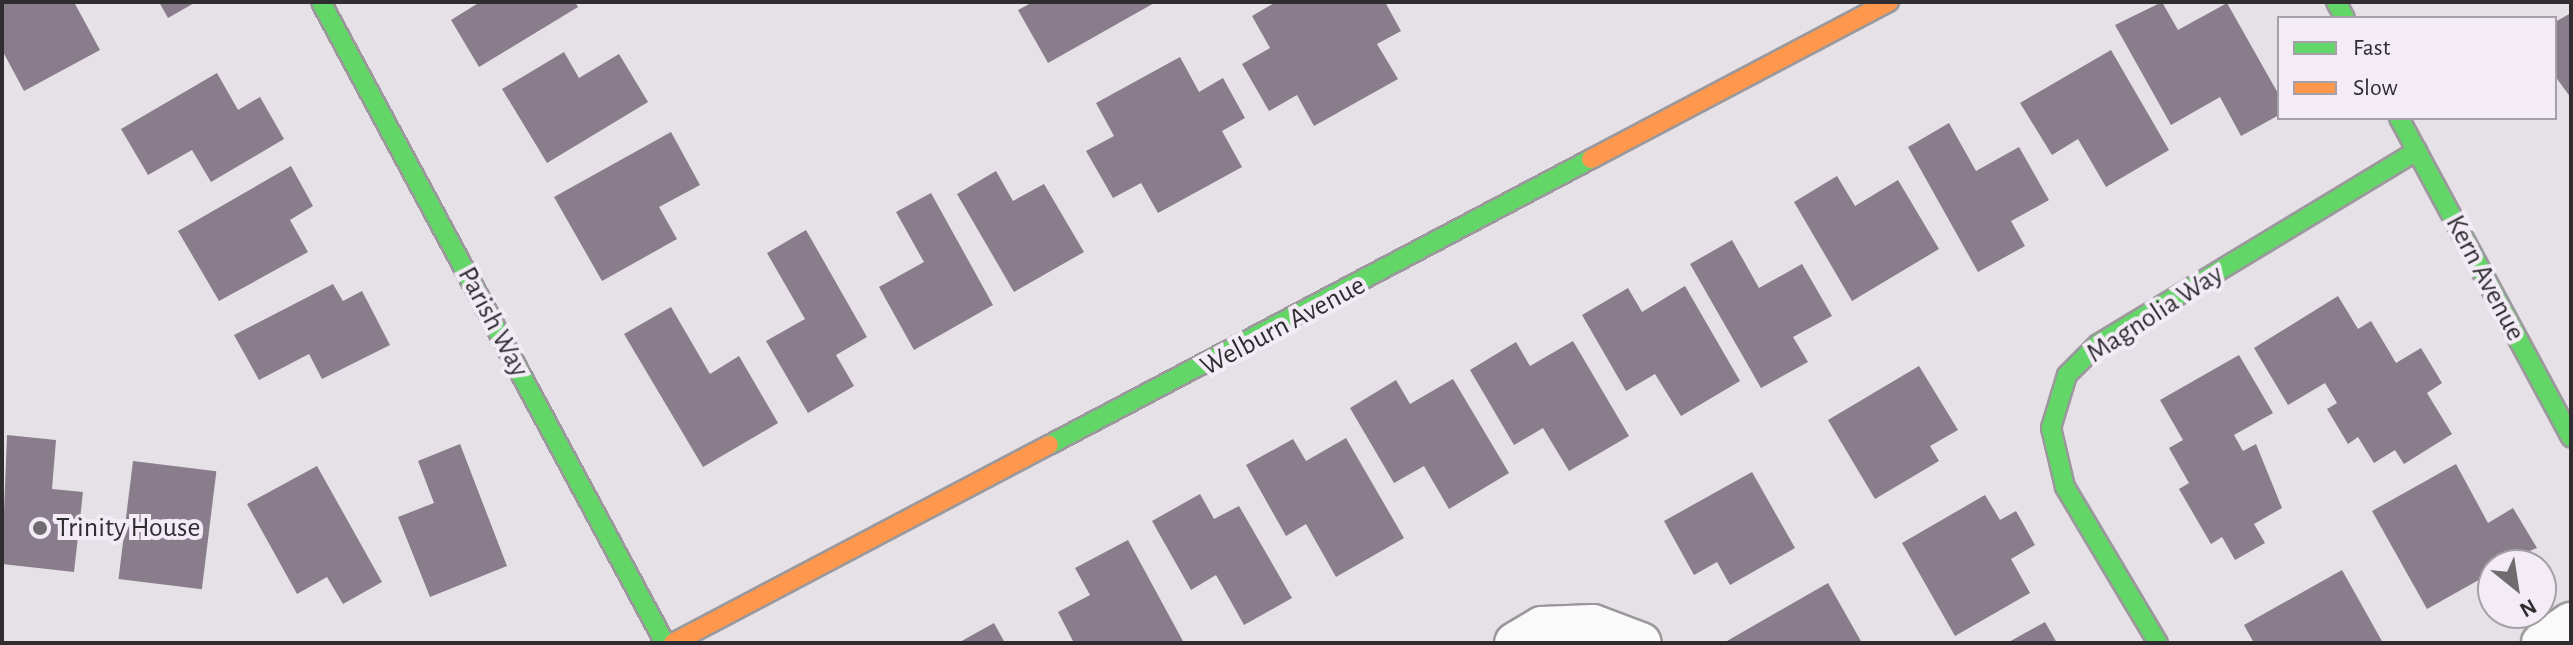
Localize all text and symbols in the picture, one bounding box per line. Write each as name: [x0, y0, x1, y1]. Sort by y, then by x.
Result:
legend: [2277, 16, 2557, 120]
text: Fast: [2353, 36, 2390, 60]
text: Slow: [2353, 76, 2398, 100]
street label: Kern Avenue: [2438, 209, 2532, 347]
street label: Magnolia Way: [2080, 257, 2230, 371]
street label: Parish Way: [450, 261, 536, 383]
street label: Welburn Avenue: [1195, 269, 1371, 383]
place label: Trinity House: [56, 511, 200, 545]
marker: Trinity House: [31, 519, 49, 537]
north arrow: [2477, 549, 2557, 629]
text: N: [2516, 595, 2540, 621]

